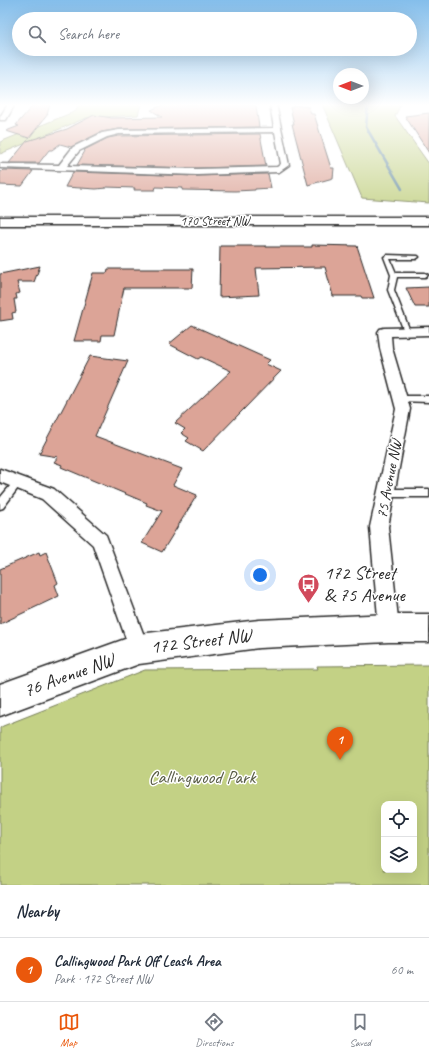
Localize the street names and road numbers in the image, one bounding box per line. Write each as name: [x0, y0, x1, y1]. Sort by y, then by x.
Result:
street label: 170 Street NW: [180, 213, 251, 229]
street label: 75 Avenue NW: [372, 436, 407, 520]
street label: 172 Street NW: [149, 623, 255, 659]
street label: 76 Avenue NW: [20, 647, 120, 703]

